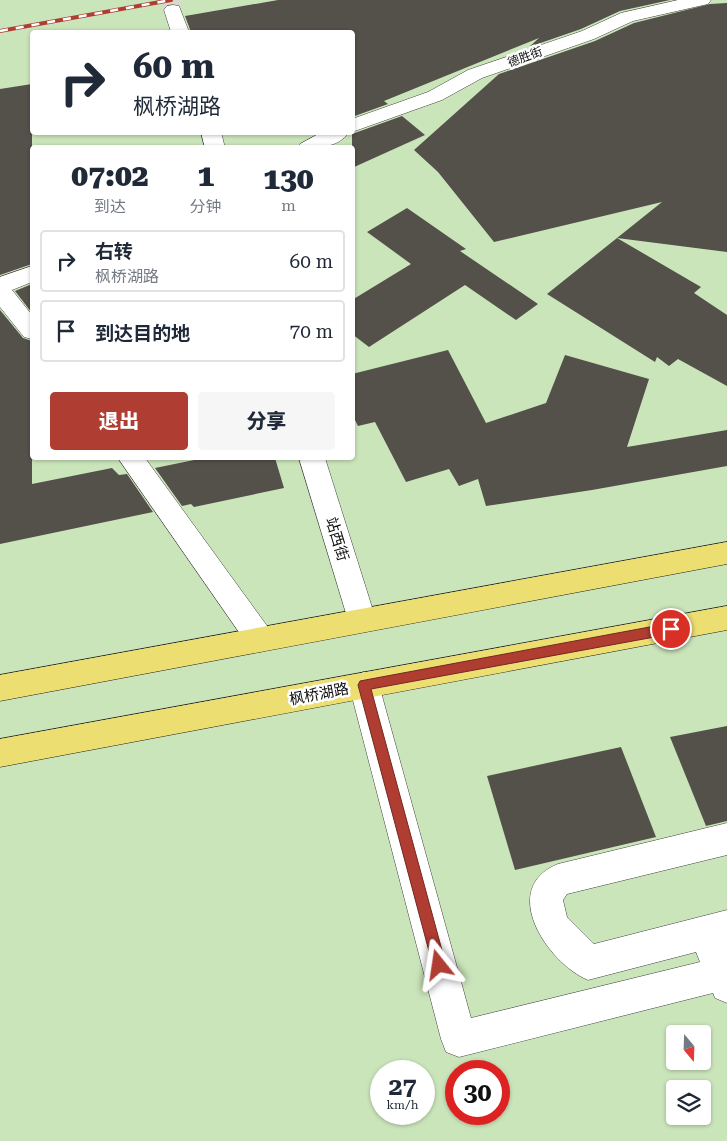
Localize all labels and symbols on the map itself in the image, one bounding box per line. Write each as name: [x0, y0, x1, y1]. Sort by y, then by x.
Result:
street label: 德胜街: [506, 44, 544, 70]
street label: 站西街: [322, 515, 352, 563]
pin: [650, 608, 692, 650]
street label: 枫桥湖路: [288, 679, 350, 709]
position arrow: [412, 938, 464, 990]
north arrow: [666, 1025, 711, 1070]
speed limit sign: 30: [445, 1060, 510, 1125]

